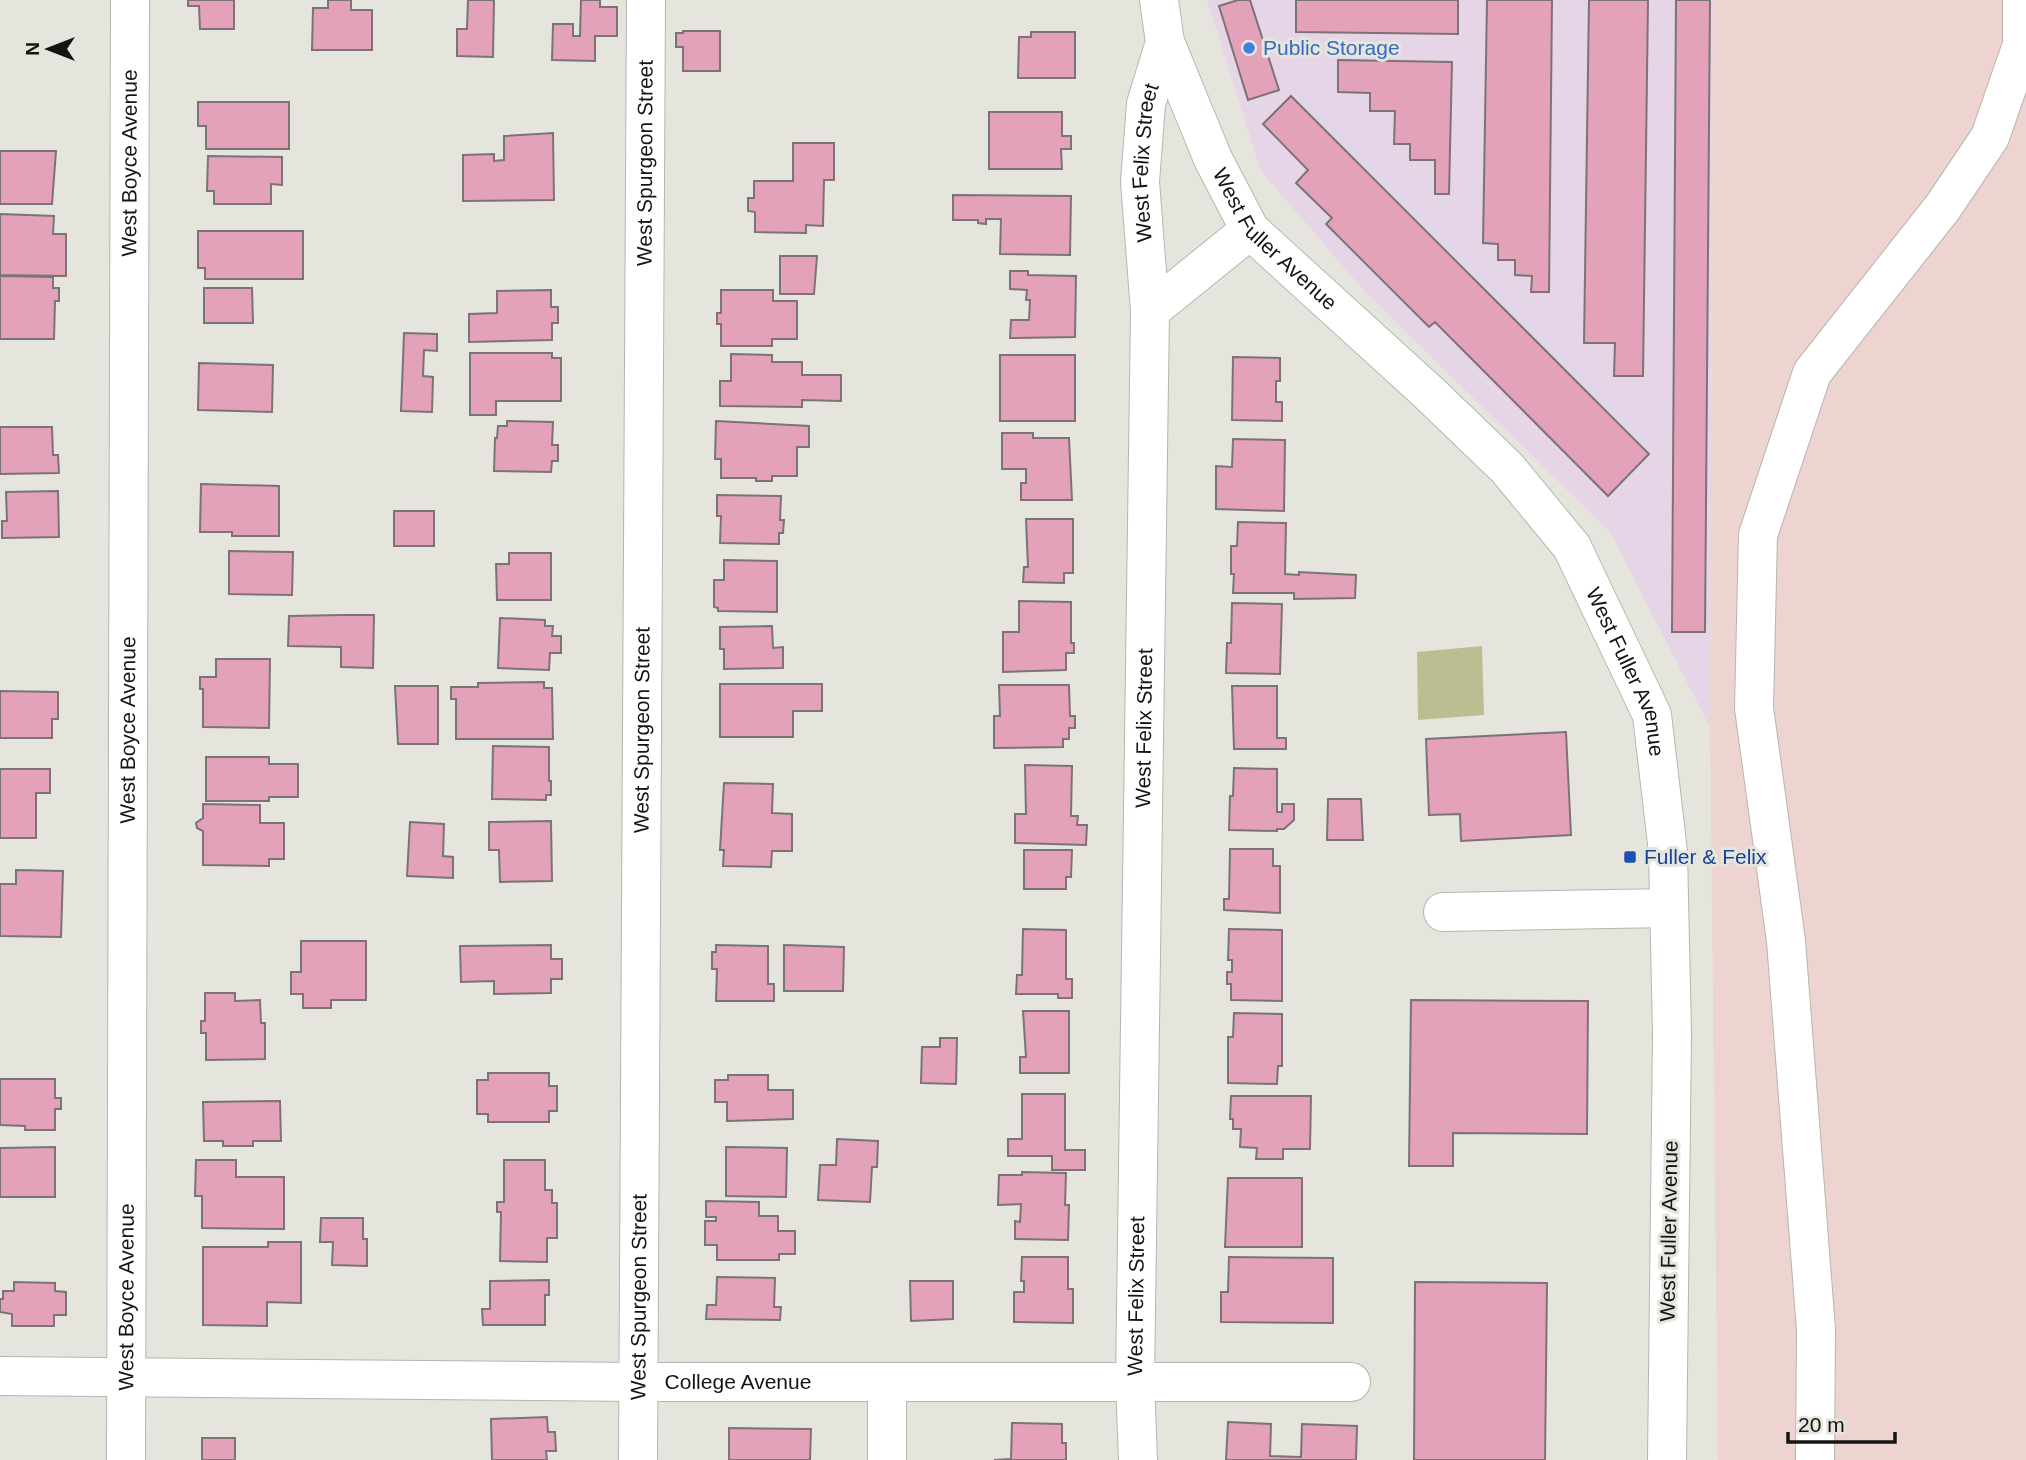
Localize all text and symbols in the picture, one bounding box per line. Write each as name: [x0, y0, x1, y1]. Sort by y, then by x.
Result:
north arrow: [14, 14, 84, 84]
place label: Public Storage: [1263, 36, 1400, 59]
marker: Public Storage: [1241, 40, 1257, 56]
text: N: [22, 42, 43, 56]
street label: West Spurgeon Street: [633, 60, 657, 266]
street label: West Boyce Avenue: [117, 69, 141, 257]
street label: West Felix Street: [1128, 80, 1163, 243]
street label: West Fuller Avenue: [1209, 164, 1342, 314]
street label: West Fuller Avenue: [1582, 583, 1669, 758]
street label: West Spurgeon Street: [629, 627, 654, 833]
street label: West Boyce Avenue: [116, 636, 139, 824]
street label: West Felix Street: [1131, 648, 1156, 808]
place label: Fuller & Felix: [1644, 845, 1767, 868]
marker: Fuller & Felix: [1622, 849, 1638, 865]
street label: West Fuller Avenue: [1655, 1140, 1682, 1322]
street label: West Spurgeon Street: [626, 1194, 650, 1400]
street label: West Boyce Avenue: [114, 1203, 138, 1391]
street label: West Felix Street: [1123, 1216, 1148, 1376]
street label: College Avenue: [665, 1370, 811, 1393]
scale bar: [1788, 1400, 1895, 1444]
text: 20 m: [1798, 1413, 1845, 1436]

